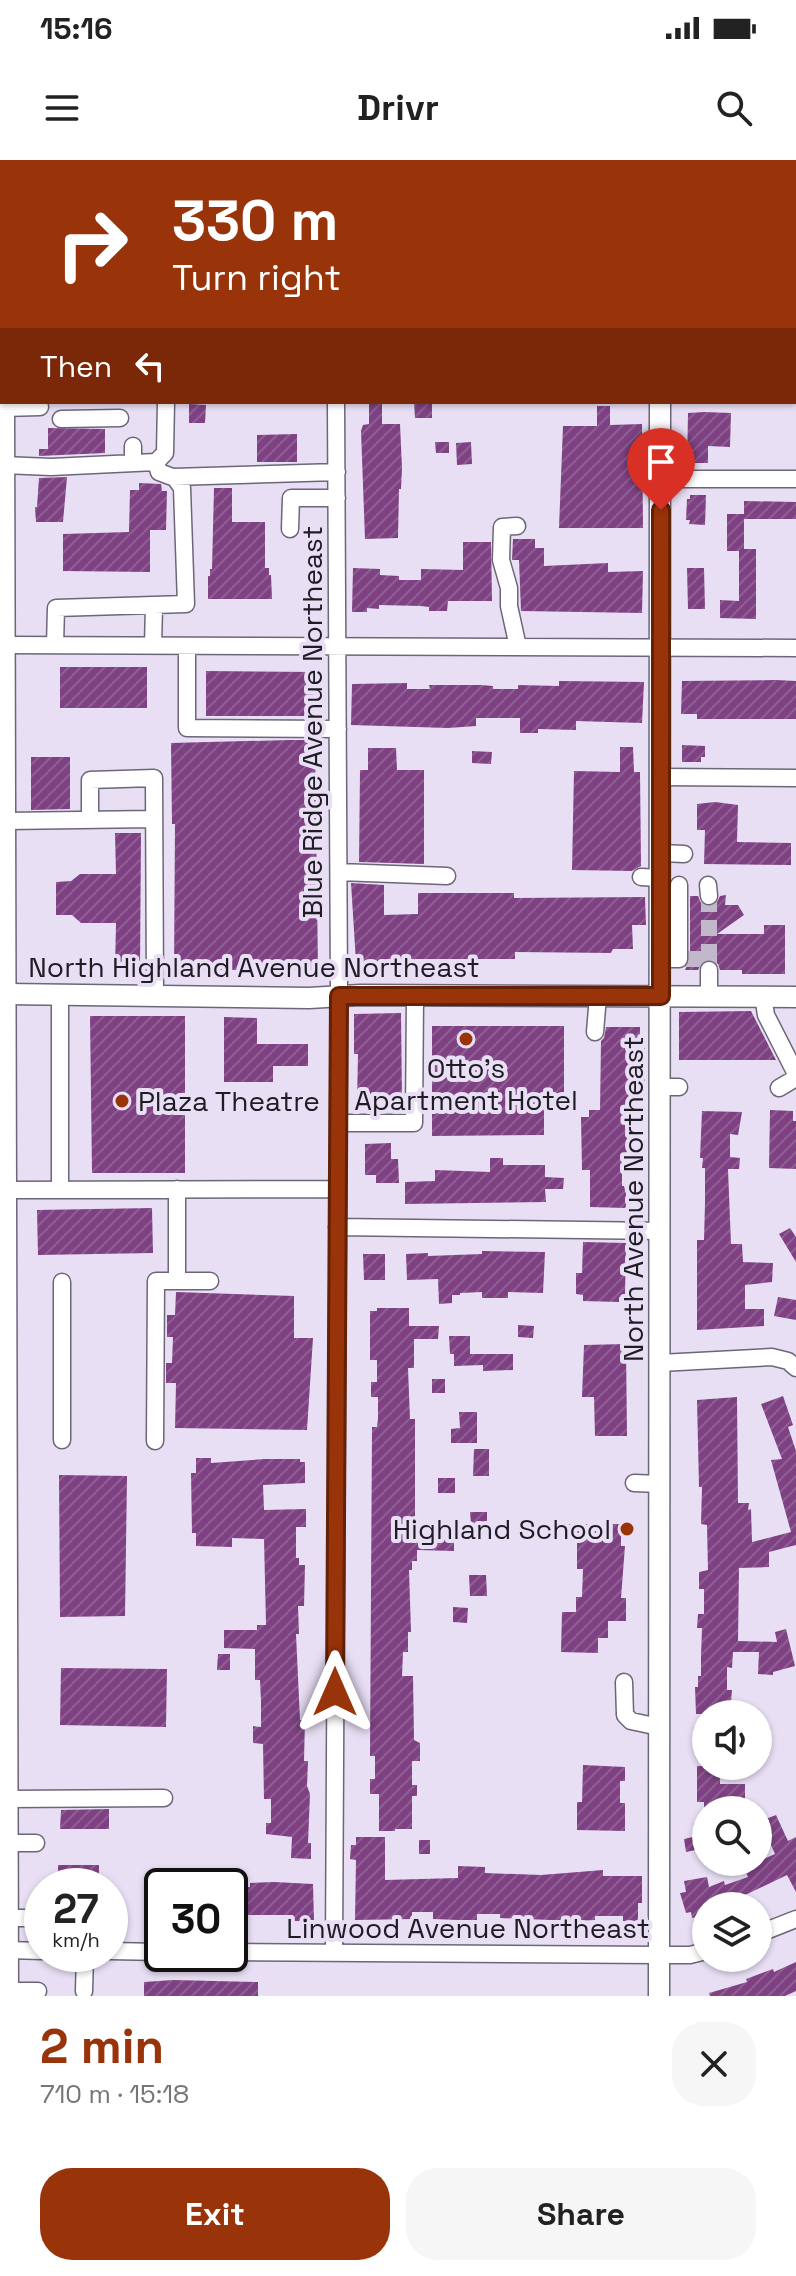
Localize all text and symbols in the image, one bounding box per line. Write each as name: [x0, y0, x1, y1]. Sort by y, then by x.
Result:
text: 15:16: [40, 9, 113, 48]
text: Drivr: [357, 85, 439, 131]
icon: menu: [40, 86, 84, 130]
icon: search: [712, 86, 756, 130]
text: 330 m: [172, 185, 338, 256]
icon: right: [40, 192, 144, 296]
text: Turn right: [172, 255, 341, 301]
icon: left: [128, 344, 172, 388]
text: Then: [40, 347, 112, 386]
pin: [627, 428, 695, 510]
icon: arrive: [639, 440, 683, 484]
street label: Blue Ridge Avenue Northeast: [294, 526, 330, 918]
street label: North Highland Avenue Northeast: [28, 949, 480, 985]
marker: Otto's Apartment Hotel: [457, 1030, 475, 1048]
street label: North Avenue Northeast: [615, 1036, 651, 1362]
place label: Otto's Apartment Hotel: [354, 1050, 578, 1118]
place label: Plaza Theatre: [138, 1083, 320, 1119]
marker: Plaza Theatre: [113, 1092, 131, 1110]
place label: Highland School: [393, 1511, 611, 1547]
marker: Highland School: [618, 1520, 636, 1538]
position arrow: [293, 1650, 377, 1734]
map controls: [692, 1700, 772, 1972]
button: sound: [692, 1700, 772, 1780]
button: search: [692, 1796, 772, 1876]
speed limit sign: 30: [144, 1868, 248, 1972]
text: 27: [53, 1884, 99, 1935]
button: layers: [692, 1892, 772, 1972]
street label: Linwood Avenue Northeast: [286, 1910, 650, 1946]
text: km/h: [52, 1927, 100, 1953]
text: 2 min: [40, 2016, 164, 2077]
button: close: [672, 2022, 756, 2106]
text: 710 m · 15:18: [40, 2077, 189, 2111]
button: Exit: [40, 2168, 390, 2260]
button: Share: [406, 2168, 756, 2260]

